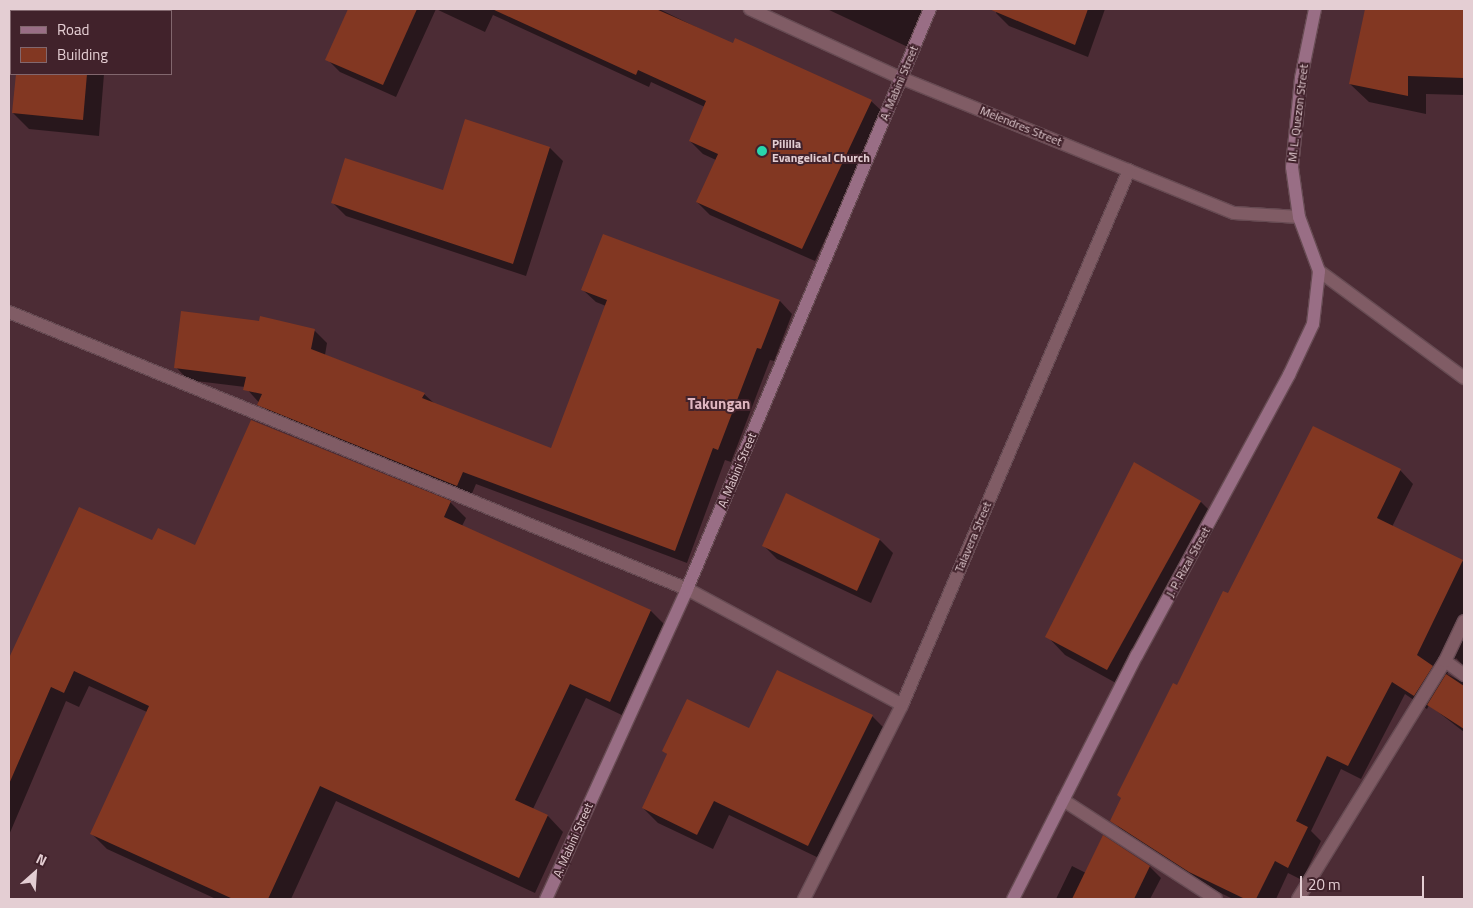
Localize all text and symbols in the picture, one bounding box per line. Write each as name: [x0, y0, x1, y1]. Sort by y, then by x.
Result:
legend: [10, 10, 172, 75]
text: Road: [57, 18, 89, 41]
text: Building: [57, 43, 108, 66]
street label: A. Mabini Street: [877, 43, 921, 123]
street label: M. L. Quezon Street: [1285, 63, 1311, 163]
street label: Melendres Street: [978, 103, 1064, 149]
place label: Pililla Evangelical Church: [772, 137, 870, 165]
marker: Pililla Evangelical Church: [756, 145, 768, 157]
district label: Takungan: [688, 395, 750, 413]
street label: A. Mabini Street: [715, 430, 759, 510]
street label: Talavera Street: [952, 499, 994, 575]
street label: J. P. Rizal Street: [1163, 524, 1213, 600]
street label: A. Mabini Street: [550, 801, 596, 879]
north arrow: [10, 848, 60, 898]
text: N: [33, 848, 51, 871]
scale bar: [1303, 866, 1427, 898]
text: 20 m: [1308, 873, 1341, 896]

